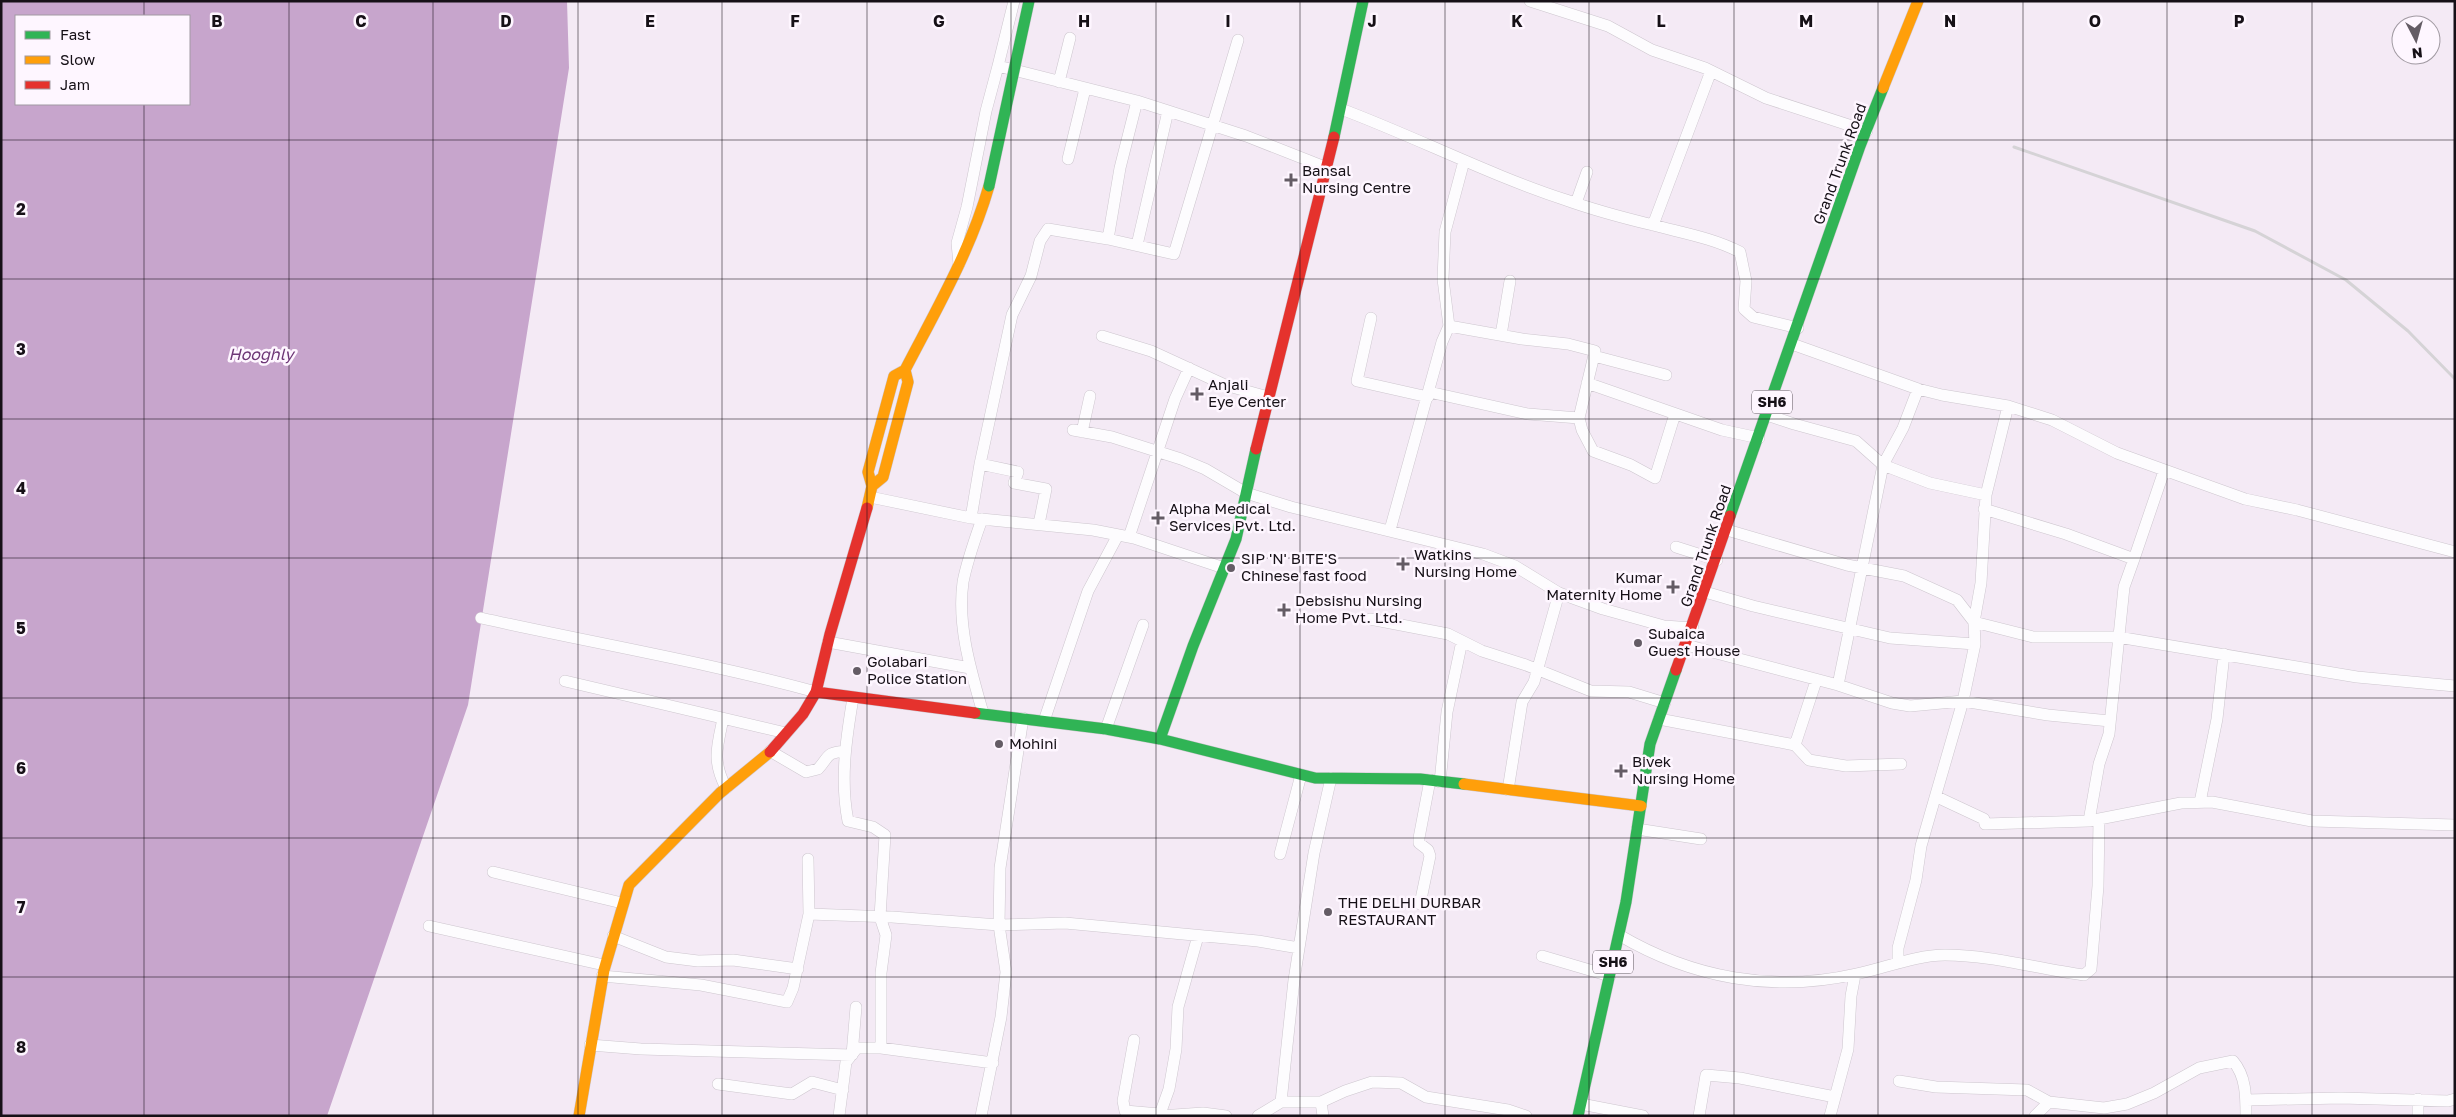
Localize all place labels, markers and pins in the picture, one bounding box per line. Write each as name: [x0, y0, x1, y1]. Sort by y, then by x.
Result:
place label: Bansal Nursing Centre: [1302, 161, 1411, 196]
marker: Bansal Nursing Centre: [1284, 173, 1298, 187]
place label: Anjali Eye Center: [1208, 375, 1286, 410]
marker: Anjali Eye Center: [1190, 387, 1204, 401]
place label: Alpha Medical Services Pvt. Ltd.: [1169, 499, 1296, 534]
marker: Alpha Medical Services Pvt. Ltd.: [1151, 511, 1165, 525]
place label: Watkins Nursing Home: [1414, 545, 1517, 580]
place label: SIP 'N' BITE'S Chinese fast food: [1241, 549, 1367, 584]
marker: Watkins Nursing Home: [1396, 557, 1410, 571]
marker: SIP 'N' BITE'S Chinese fast food: [1225, 562, 1237, 574]
place label: Kumar Maternity Home: [1546, 568, 1662, 603]
marker: Kumar Maternity Home: [1666, 580, 1680, 594]
place label: Debsishu Nursing Home Pvt. Ltd.: [1295, 591, 1422, 626]
marker: Debsishu Nursing Home Pvt. Ltd.: [1277, 603, 1291, 617]
place label: Subaica Guest House: [1648, 624, 1740, 659]
marker: Subaica Guest House: [1632, 637, 1644, 649]
place label: Golabari Police Station: [867, 652, 967, 687]
marker: Golabari Police Station: [851, 665, 863, 677]
place label: Mohini: [1009, 734, 1057, 752]
marker: Mohini: [993, 738, 1005, 750]
place label: Bivek Nursing Home: [1632, 752, 1735, 787]
marker: Bivek Nursing Home: [1614, 764, 1628, 778]
place label: THE DELHI DURBAR RESTAURANT: [1338, 893, 1481, 928]
marker: THE DELHI DURBAR RESTAURANT: [1322, 906, 1334, 918]

